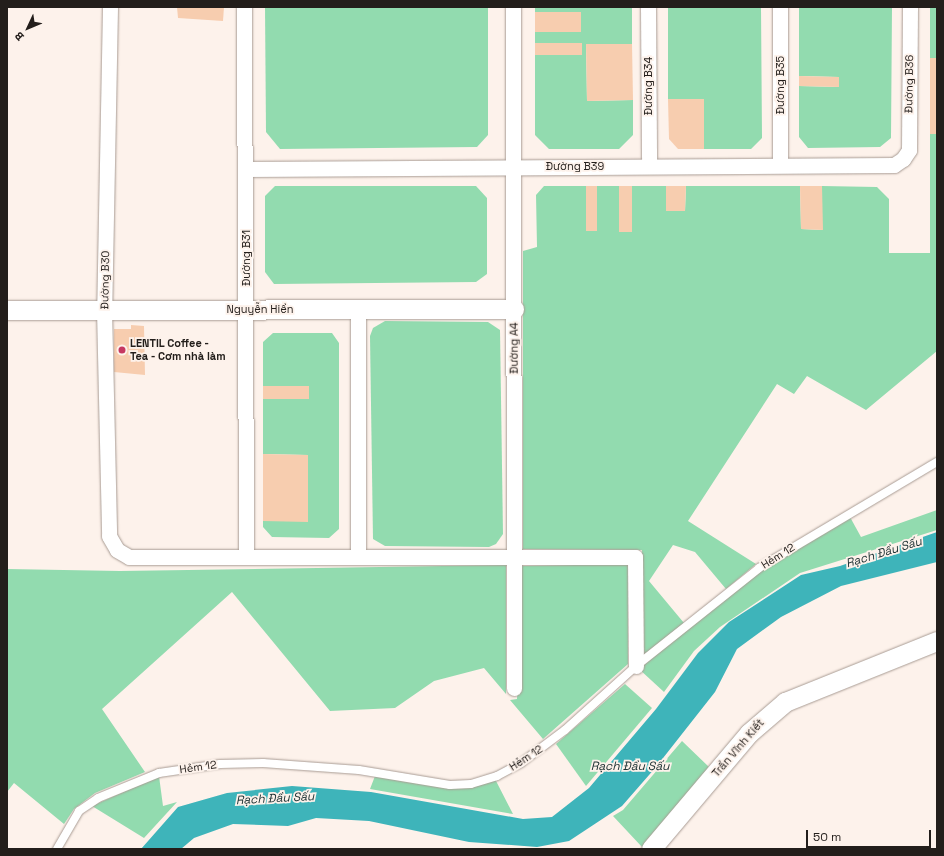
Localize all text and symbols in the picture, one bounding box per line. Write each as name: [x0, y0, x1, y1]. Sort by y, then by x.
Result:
north arrow: [8, 8, 48, 48]
text: B: [12, 29, 27, 44]
street label: Đường B36: [902, 55, 916, 113]
street label: Đường B35: [773, 56, 787, 114]
street label: Đường B34: [641, 57, 655, 115]
street label: Đường B39: [546, 159, 604, 173]
street label: Đường B31: [239, 230, 253, 286]
street label: Đường B30: [98, 250, 112, 310]
street label: Nguyễn Hiền: [226, 302, 294, 316]
street label: Đường A4: [507, 322, 521, 374]
place label: LENTIL Coffee - Tea - Cơm nhà làm: [130, 337, 226, 363]
marker: LENTIL Coffee - Tea - Cơm nhà làm: [117, 345, 127, 355]
water label: Rạch Đầu Sấu: [844, 535, 924, 571]
street label: Hẻm 12: [759, 541, 797, 571]
street label: Trần Vĩnh Kiết: [709, 716, 767, 780]
street label: Hẻm 12: [507, 742, 545, 774]
street label: Hẻm 12: [179, 758, 217, 776]
water label: Rạch Đầu Sấu: [591, 760, 669, 774]
water label: Rạch Đầu Sấu: [235, 790, 315, 808]
scale bar: [808, 822, 933, 848]
text: 50 m: [813, 829, 841, 845]

